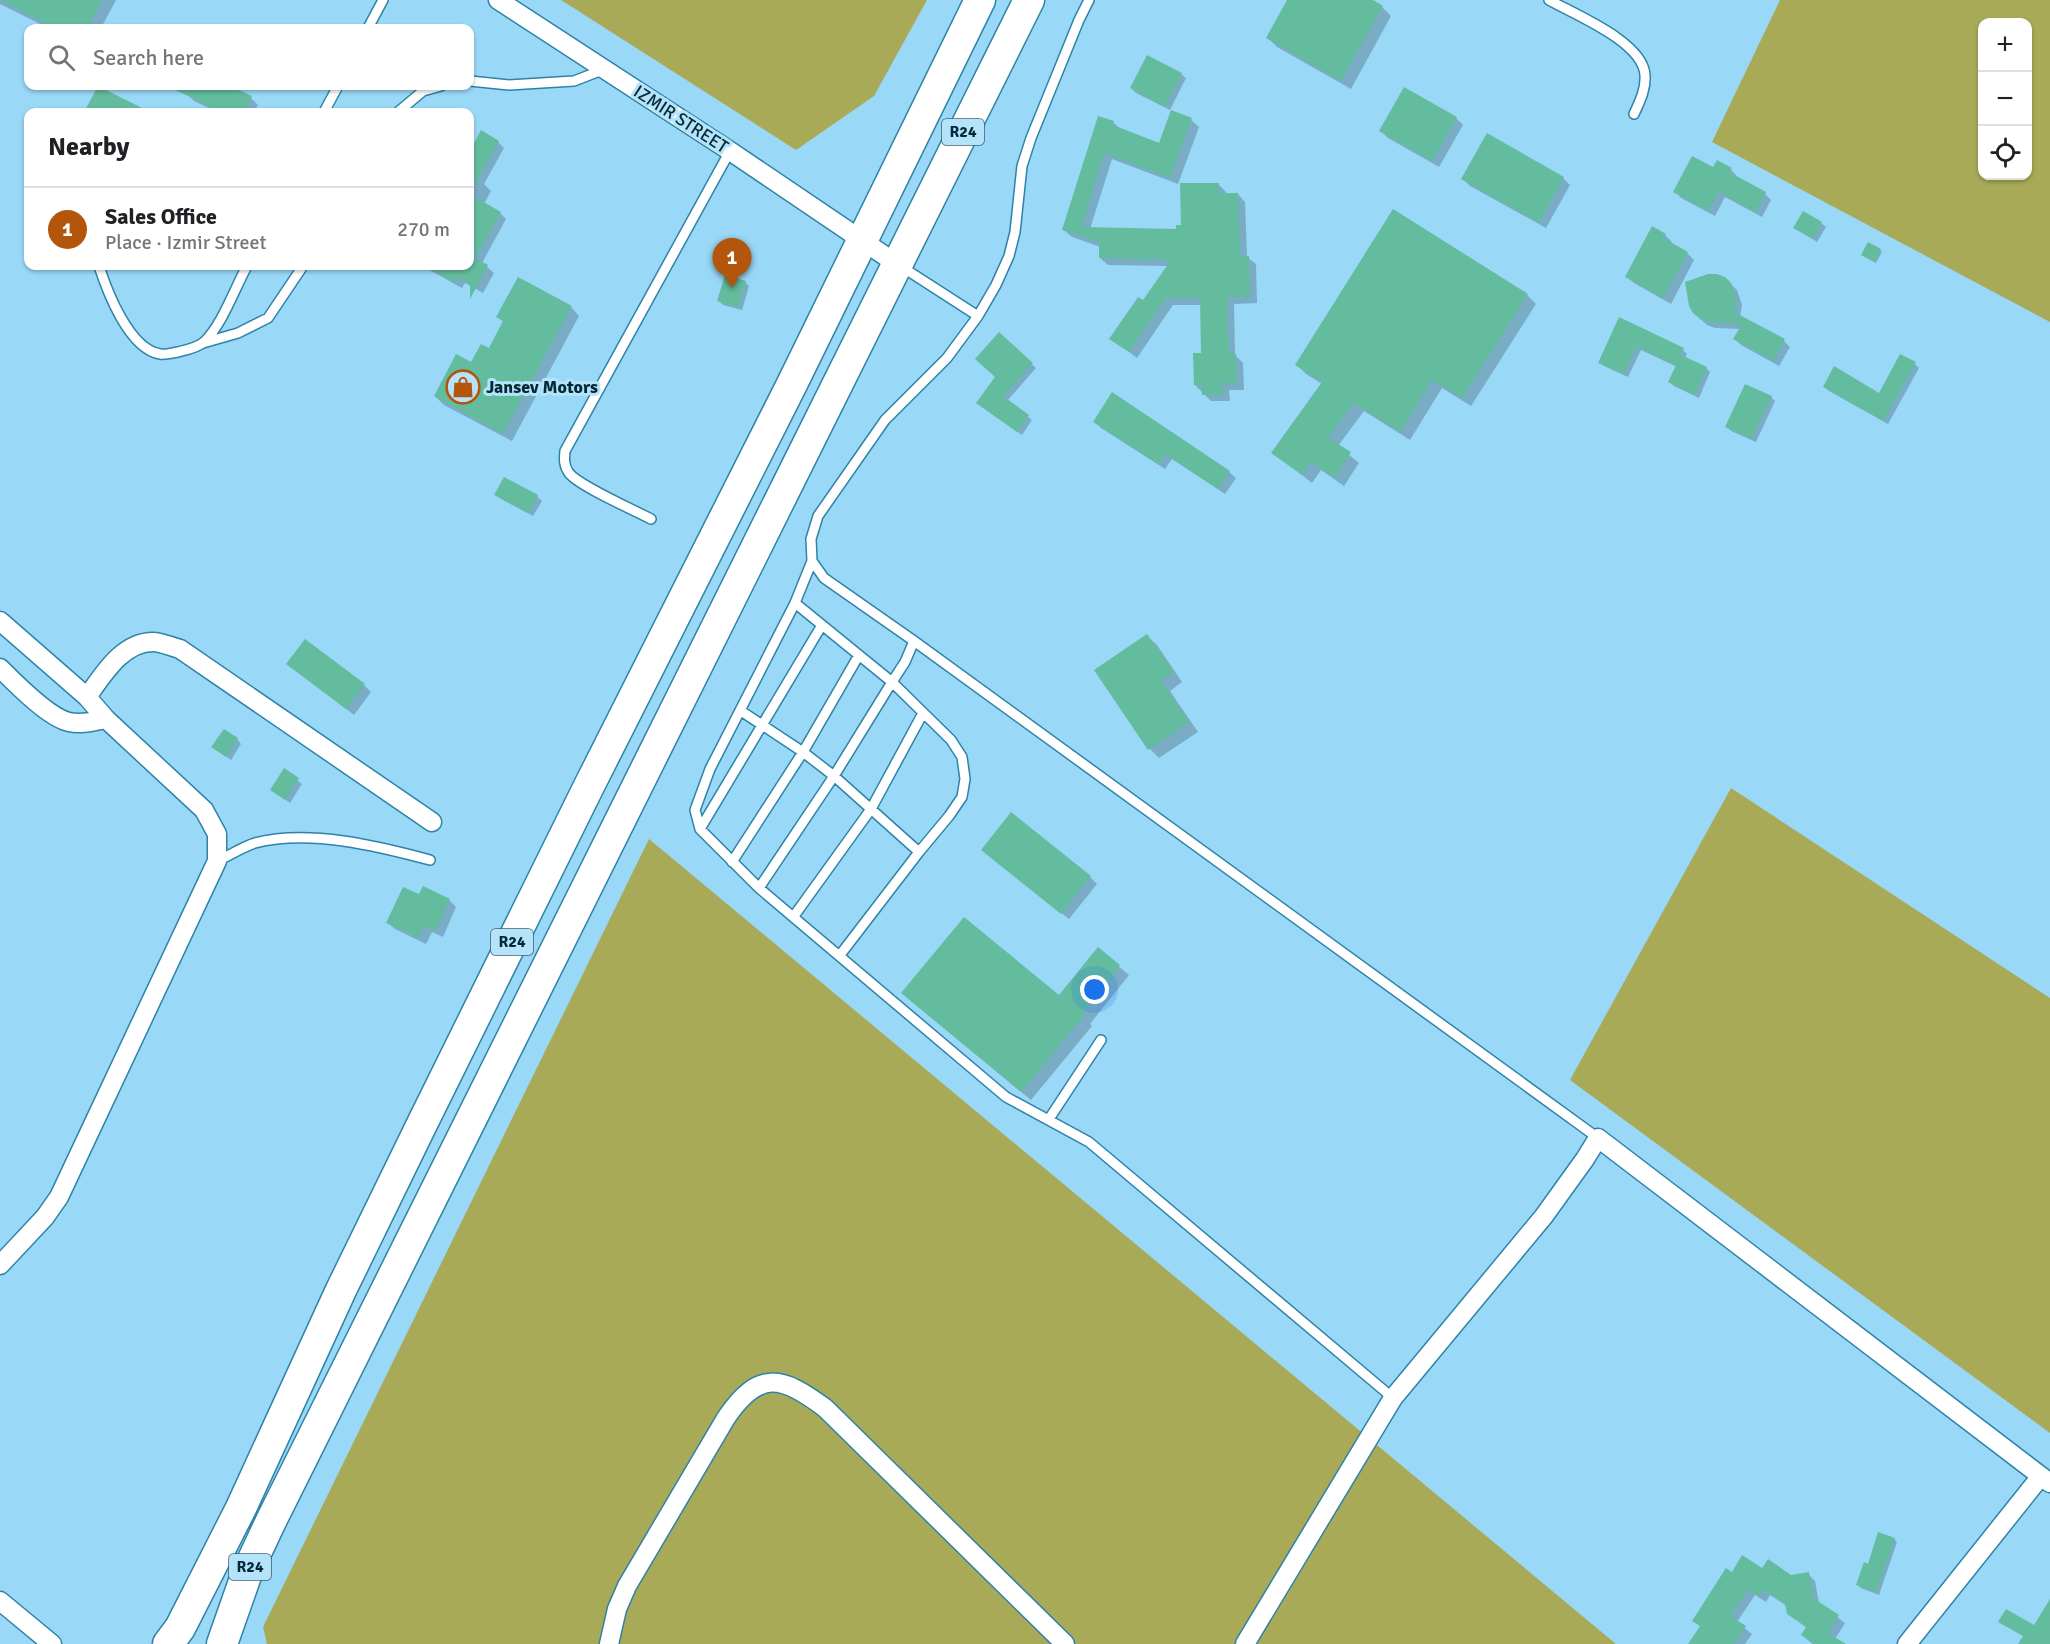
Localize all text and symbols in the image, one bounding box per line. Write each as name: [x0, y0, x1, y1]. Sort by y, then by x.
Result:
map controls: [1978, 18, 2032, 180]
button: +: [1978, 18, 2032, 72]
search box: [24, 24, 474, 90]
icon: search: [45, 41, 78, 74]
text: Search here: [93, 44, 204, 71]
button: −: [1978, 72, 2032, 126]
street label: IZMIR STREET: [630, 80, 733, 158]
road number: R24: [942, 119, 984, 145]
button: locate: [1978, 126, 2032, 180]
text: Nearby: [48, 131, 129, 163]
text: Sales Office: [105, 203, 217, 230]
text: 1: [62, 217, 73, 242]
text: 270 m: [397, 217, 450, 242]
text: Place · Izmir Street: [105, 230, 267, 255]
pin: 1: [712, 238, 752, 288]
shop icon: Jansev Motors: [445, 369, 481, 405]
place label: Jansev Motors: [486, 376, 598, 398]
road number: R24: [491, 929, 533, 955]
your location: [1080, 975, 1109, 1004]
road number: R24: [229, 1554, 271, 1580]

